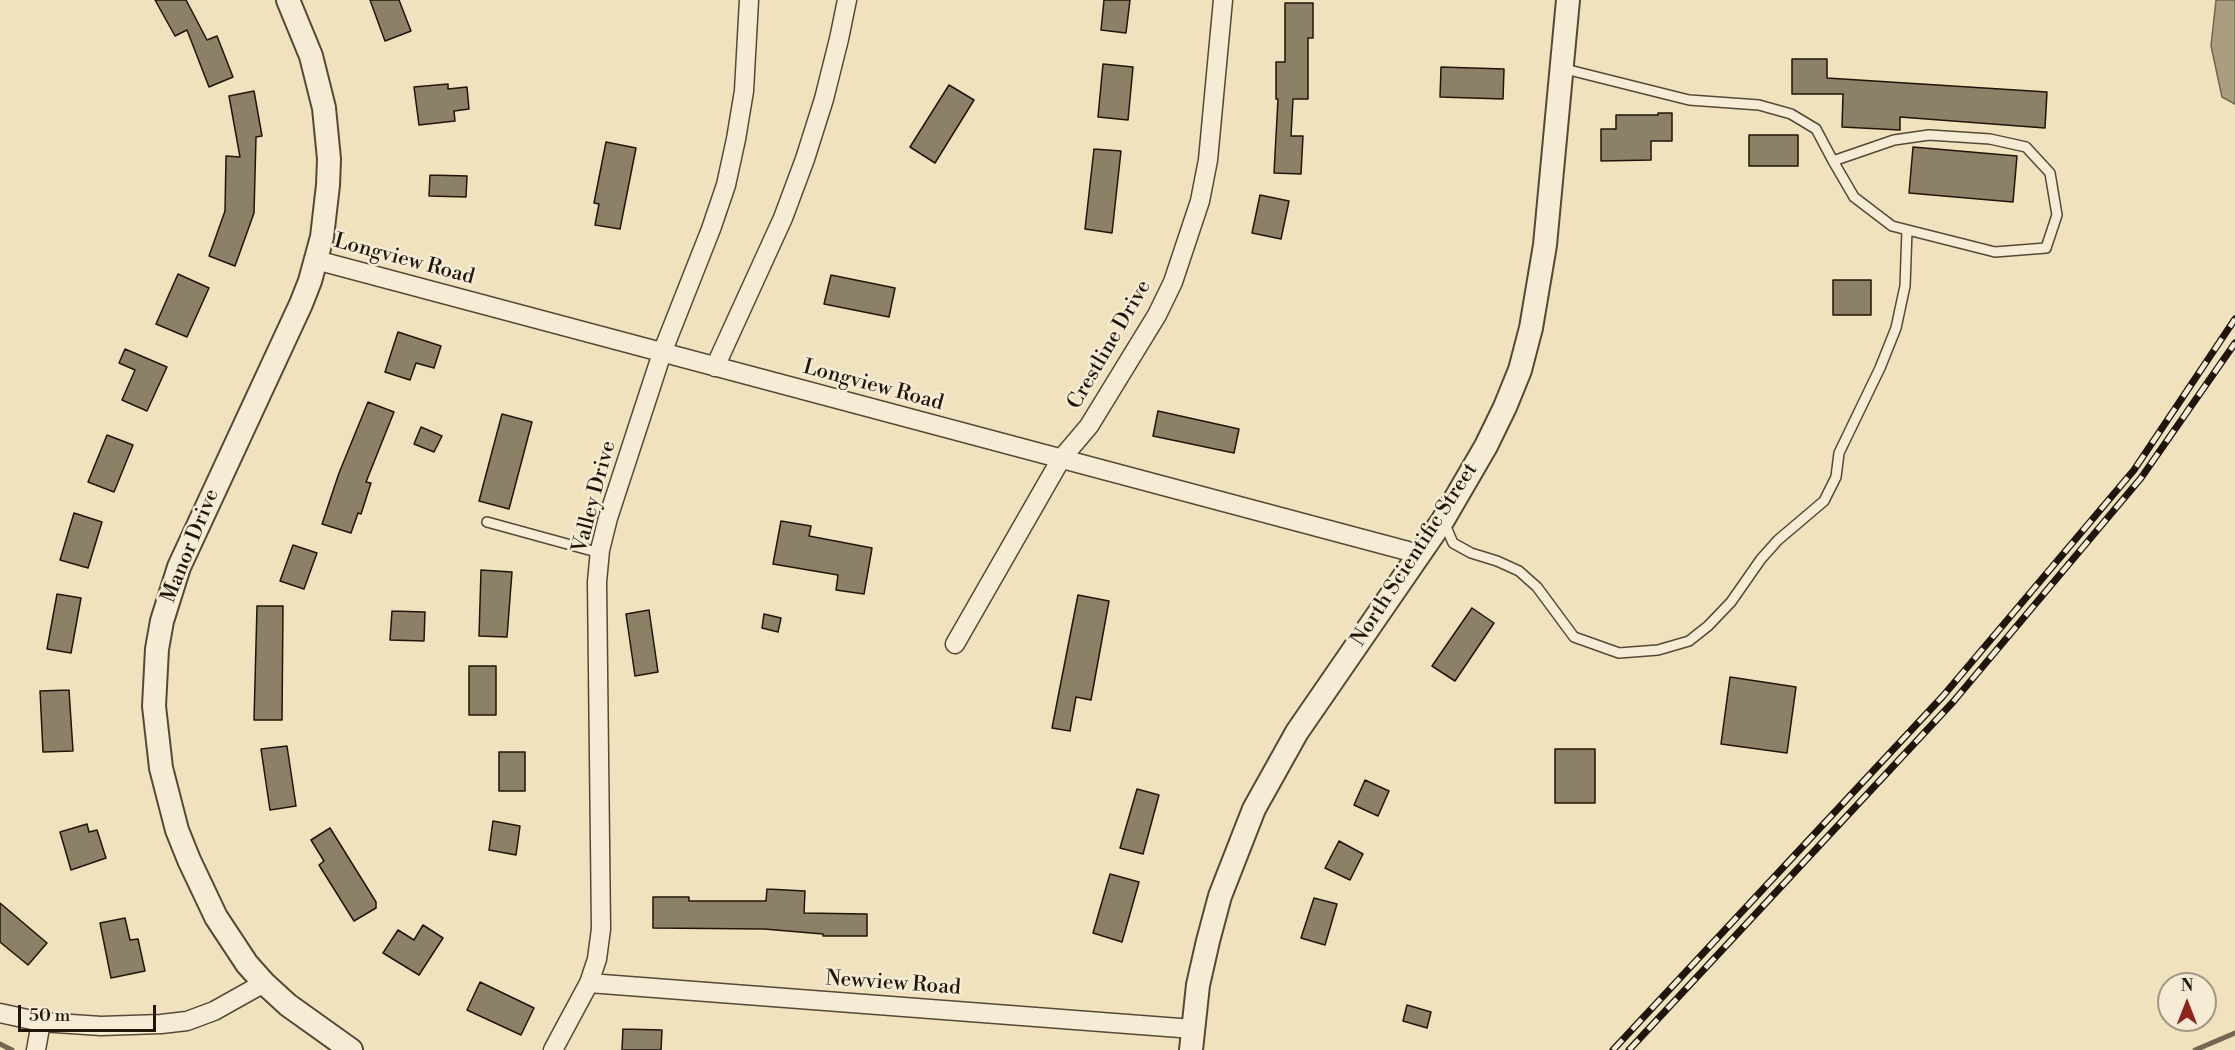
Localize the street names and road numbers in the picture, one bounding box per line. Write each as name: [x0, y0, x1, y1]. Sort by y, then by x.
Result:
street label: Longview Road: [331, 229, 477, 291]
street label: Crestline Drive: [1063, 276, 1157, 414]
street label: Longview Road: [800, 355, 946, 417]
street label: Valley Drive: [568, 438, 622, 556]
street label: North Scientific Street: [1346, 459, 1484, 651]
street label: Manor Drive: [157, 485, 225, 607]
street label: Newview Road: [824, 967, 962, 1001]

